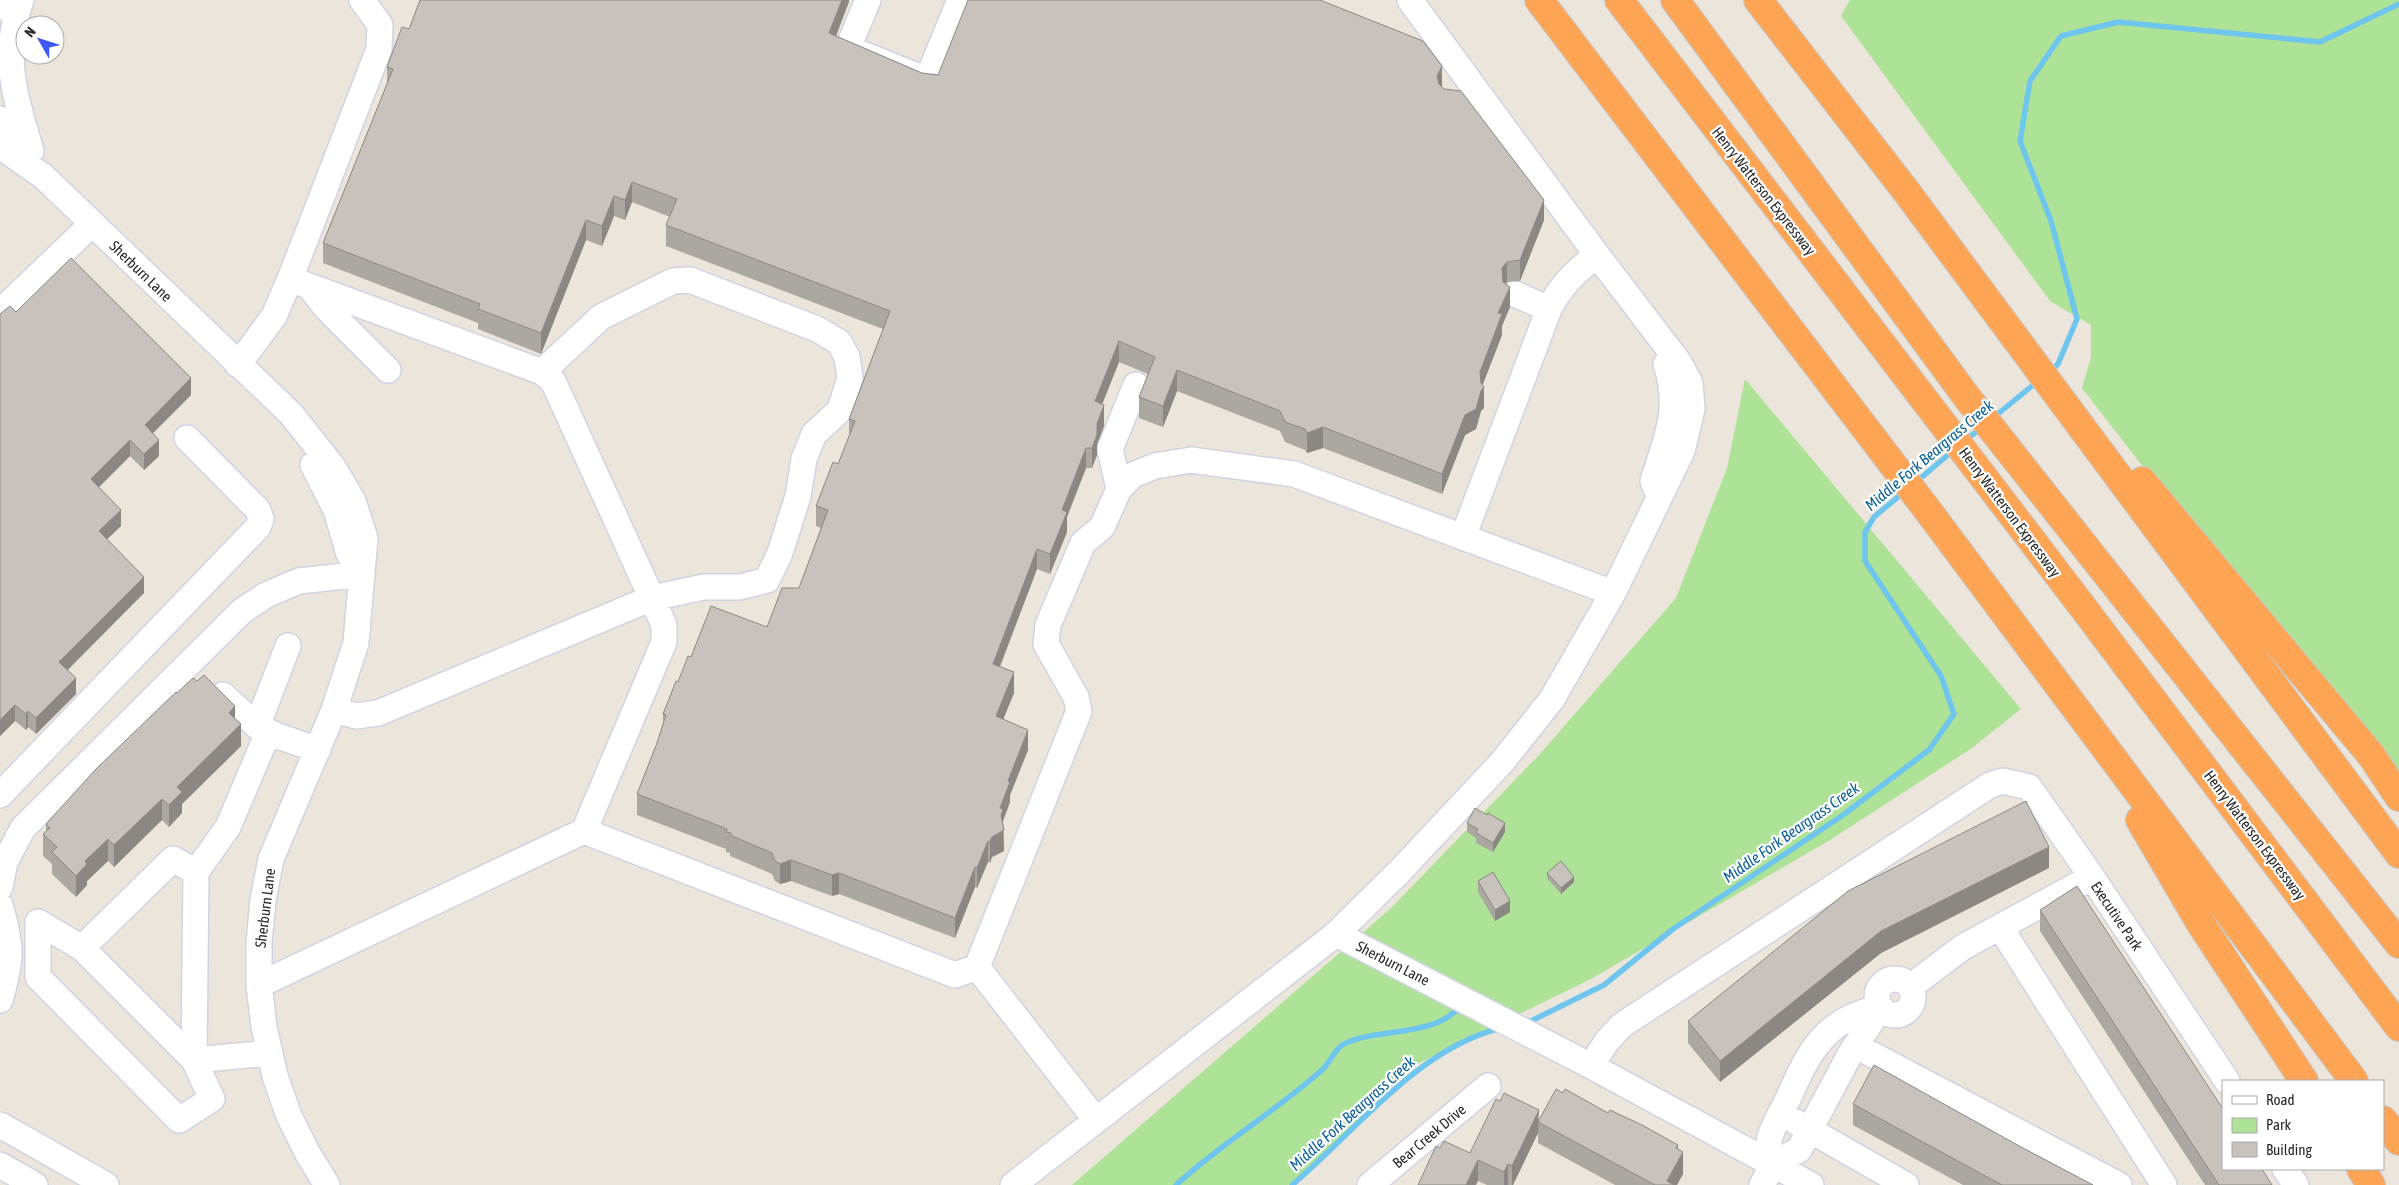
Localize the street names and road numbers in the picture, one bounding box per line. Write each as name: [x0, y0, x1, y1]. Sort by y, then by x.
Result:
street label: Henry Watterson Expressway: [1709, 124, 1819, 258]
street label: Sherburn Lane: [106, 237, 176, 305]
street label: Henry Watterson Expressway: [1956, 444, 2064, 580]
street label: Henry Watterson Expressway: [2201, 767, 2309, 903]
street label: Sherburn Lane: [252, 867, 278, 949]
street label: Executive Park: [2088, 878, 2147, 954]
street label: Sherburn Lane: [1354, 937, 1433, 989]
street label: Bear Creek Drive: [1389, 1100, 1469, 1171]

